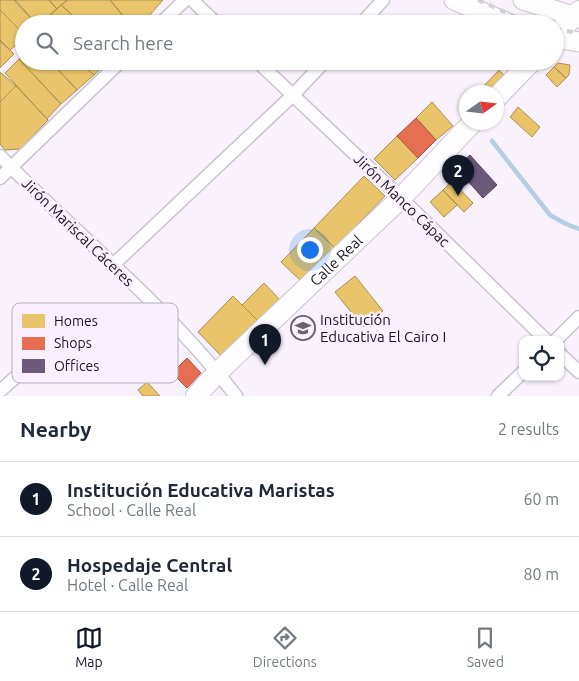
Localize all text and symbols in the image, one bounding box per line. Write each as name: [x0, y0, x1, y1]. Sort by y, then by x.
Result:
search box: [15, 15, 564, 70]
icon: search: [33, 29, 61, 57]
text: Search here: [73, 32, 173, 54]
north arrow: [459, 85, 504, 130]
street label: Jirón Manco Cápac: [351, 150, 453, 250]
pin: 2: [442, 155, 474, 196]
street label: Jirón Mariscal Cáceres: [19, 174, 137, 290]
street label: Calle Real: [306, 231, 365, 289]
your location: [297, 237, 323, 263]
legend: [12, 303, 178, 383]
place label: Institución Educativa El Cairo I: [320, 311, 446, 345]
text: Homes: [54, 313, 98, 329]
school or university icon: Institución Educativa El Cairo I: [290, 315, 316, 341]
pin: 1: [249, 324, 281, 365]
text: Shops: [54, 335, 92, 351]
map controls: [519, 336, 564, 381]
button: locate: [519, 336, 564, 381]
text: Offices: [54, 358, 99, 374]
text: Nearby: [20, 417, 91, 441]
text: 2 results: [498, 420, 559, 438]
text: Institución Educativa Maristas: [67, 479, 335, 501]
text: 1: [31, 490, 41, 508]
text: 60 m: [523, 490, 559, 508]
text: School · Calle Real: [67, 501, 196, 519]
text: Hospedaje Central: [67, 554, 232, 576]
text: 2: [31, 565, 41, 583]
text: 80 m: [523, 565, 559, 583]
text: Hotel · Calle Real: [67, 576, 188, 594]
tab: Map: [75, 624, 103, 670]
tab: Directions: [253, 624, 317, 670]
tab: Saved: [467, 624, 504, 670]

